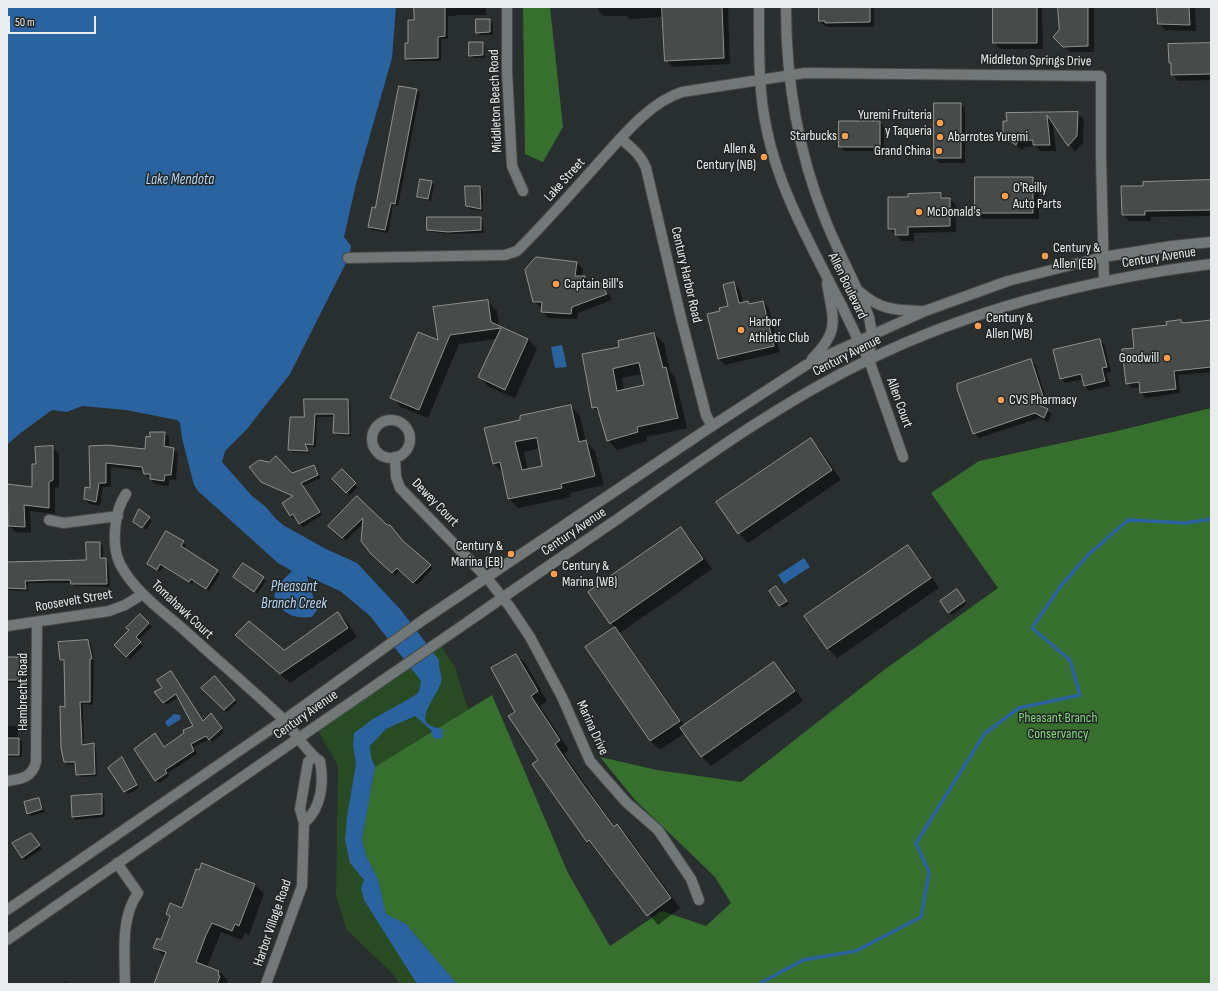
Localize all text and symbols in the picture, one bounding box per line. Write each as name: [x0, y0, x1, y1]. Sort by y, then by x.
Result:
scale bar: [10, 8, 98, 34]
text: 50 m: [15, 15, 35, 30]
street label: Middleton Beach Road: [486, 49, 506, 153]
street label: Middleton Springs Drive: [981, 52, 1091, 70]
place label: Yuremi Fruiteria y Taqueria: [858, 107, 932, 140]
marker: Yuremi Fruiteria y Taqueria: [935, 118, 945, 128]
place label: Starbucks: [790, 128, 837, 144]
place label: Abarrotes Yuremi: [948, 129, 1028, 145]
marker: Starbucks: [840, 131, 850, 141]
marker: Abarrotes Yuremi: [935, 132, 945, 142]
place label: Allen & Century (NB): [696, 141, 756, 174]
place label: Grand China: [874, 143, 931, 159]
marker: Grand China: [934, 146, 944, 156]
marker: Allen & Century (NB): [759, 152, 769, 162]
street label: Lake Street: [541, 155, 589, 205]
water label: Lake Mendota: [146, 171, 214, 189]
place label: O'Reilly Auto Parts: [1013, 180, 1062, 212]
marker: O'Reilly Auto Parts: [1000, 191, 1010, 201]
place label: McDonald's: [927, 204, 981, 220]
marker: McDonald's: [914, 207, 924, 217]
street label: Century Harbor Road: [667, 225, 705, 325]
place label: Century & Allen (EB): [1053, 240, 1100, 272]
street label: Century Avenue: [1121, 244, 1197, 272]
street label: Allen Boulevard: [824, 250, 870, 322]
marker: Century & Allen (EB): [1040, 251, 1050, 261]
place label: Captain Bill's: [564, 276, 623, 292]
marker: Captain Bill's: [551, 279, 561, 289]
place label: Century & Allen (WB): [986, 310, 1033, 342]
place label: Harbor Athletic Club: [749, 314, 809, 346]
marker: Century & Allen (WB): [973, 321, 983, 331]
marker: Harbor Athletic Club: [736, 325, 746, 335]
street label: Century Avenue: [810, 332, 884, 380]
place label: Goodwill: [1119, 350, 1159, 366]
marker: Goodwill: [1162, 353, 1172, 363]
street label: Allen Court: [882, 376, 916, 430]
place label: CVS Pharmacy: [1009, 392, 1077, 408]
marker: CVS Pharmacy: [996, 395, 1006, 405]
street label: Dewey Court: [408, 476, 462, 530]
street label: Century Avenue: [538, 504, 610, 560]
place label: Century & Marina (EB): [451, 538, 503, 570]
marker: Century & Marina (EB): [506, 549, 516, 559]
place label: Century & Marina (WB): [562, 558, 617, 590]
marker: Century & Marina (WB): [549, 569, 559, 579]
street label: Tomahawk Court: [148, 577, 216, 643]
water label: Pheasant Branch Creek: [261, 578, 327, 613]
street label: Roosevelt Street: [34, 586, 114, 616]
street label: Hambrecht Road: [15, 653, 31, 731]
street label: Century Avenue: [271, 687, 341, 743]
street label: Marina Drive: [572, 698, 612, 758]
park label: Pheasant Branch Conservancy: [1019, 710, 1097, 742]
street label: Harbor Village Road: [250, 877, 296, 969]

